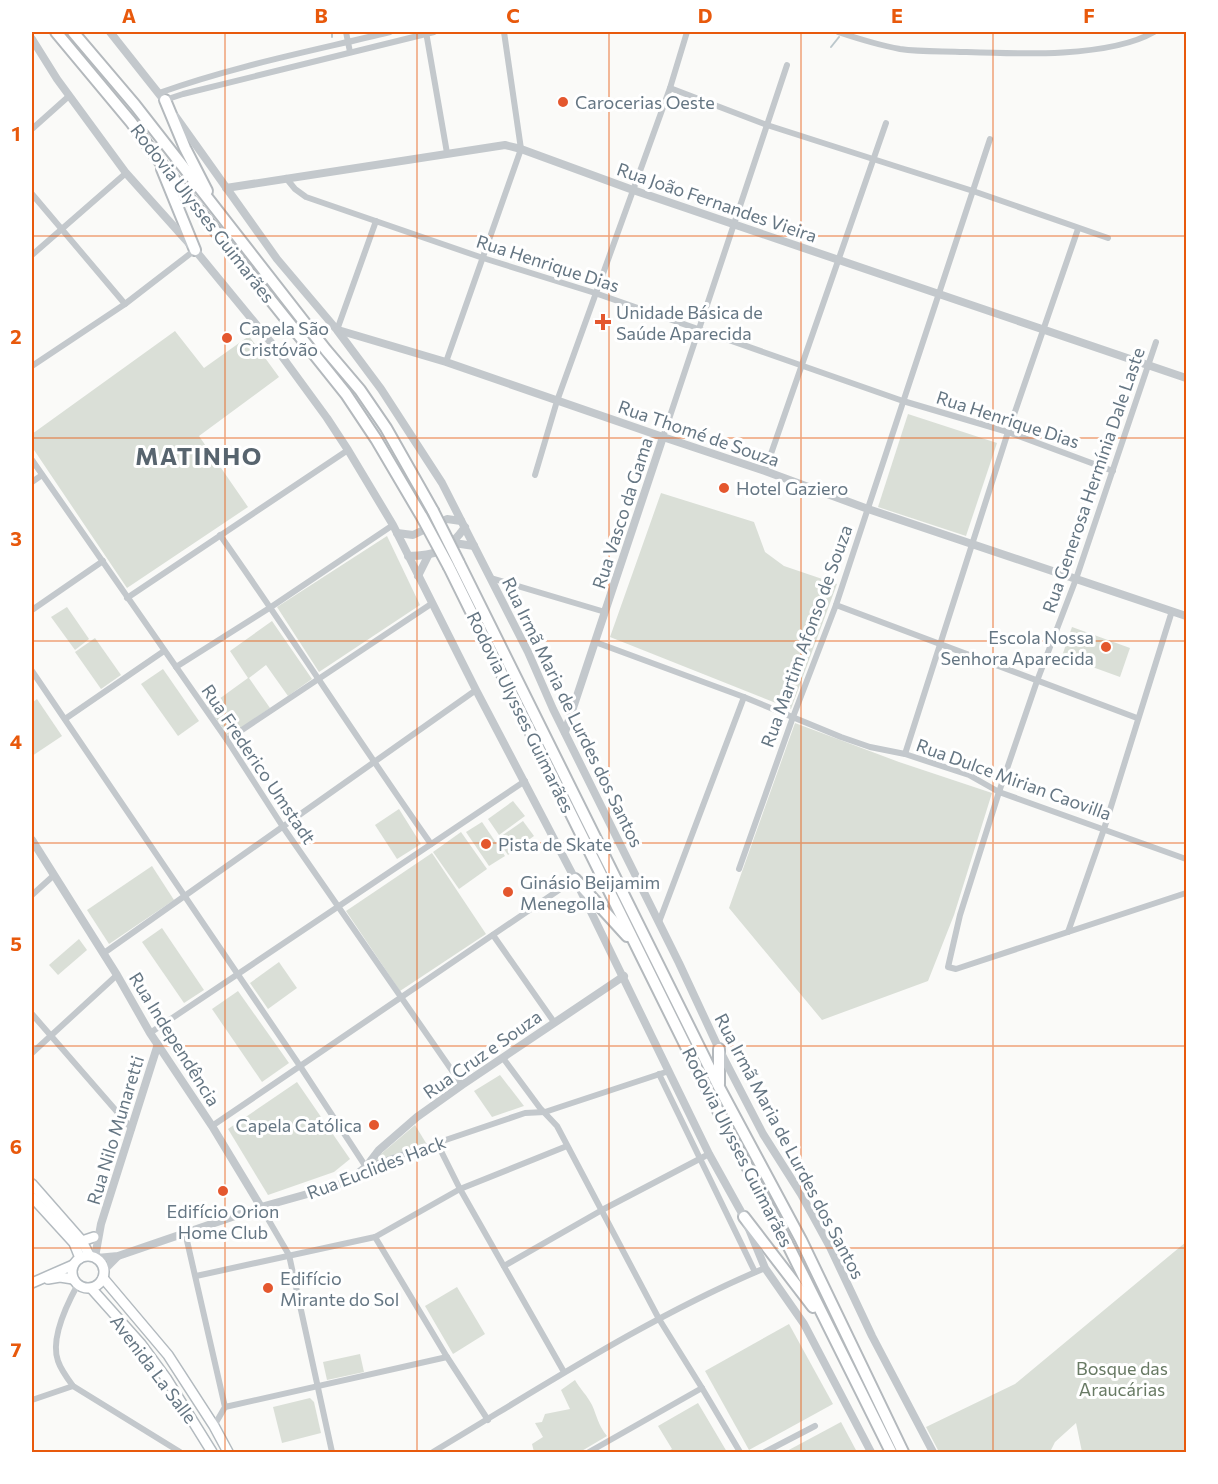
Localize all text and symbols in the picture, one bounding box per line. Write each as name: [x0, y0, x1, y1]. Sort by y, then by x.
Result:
text: A: [122, 3, 136, 27]
text: B: [314, 3, 328, 27]
text: C: [506, 3, 520, 27]
text: D: [698, 3, 712, 27]
text: E: [891, 3, 903, 27]
text: F: [1083, 3, 1095, 27]
place label: Carocerias Oeste: [575, 91, 715, 113]
marker: Carocerias Oeste: [556, 95, 570, 109]
street label: Rodovia Ulysses Guimarães: [126, 119, 280, 307]
text: 1: [11, 121, 21, 145]
street label: Rua João Fernandes Vieira: [614, 157, 820, 247]
street label: Rua Henrique Dias: [474, 230, 622, 296]
place label: Unidade Básica de Saúde Aparecida: [616, 301, 763, 344]
marker: Unidade Básica de Saúde Aparecida: [594, 313, 612, 331]
place label: Capela São Cristóvão: [239, 317, 329, 360]
text: 2: [10, 324, 22, 348]
marker: Capela São Cristóvão: [220, 331, 234, 345]
street label: Rua Generosa Hermínia Dale Laste: [1037, 345, 1149, 615]
street label: Rua Henrique Dias: [934, 386, 1082, 452]
street label: Rua Thomé de Souza: [615, 395, 783, 471]
street label: Rua Vasco da Gama: [587, 434, 657, 592]
district label: MATINHO: [135, 441, 263, 470]
place label: Hotel Gaziero: [736, 477, 848, 499]
marker: Hotel Gaziero: [717, 481, 731, 495]
street label: Rua Martim Afonso de Souza: [755, 522, 857, 750]
text: 3: [10, 526, 22, 550]
street label: Rua Irmã Maria de Lurdes dos Santos: [498, 573, 648, 851]
street label: Rodovia Ulysses Guimarães: [463, 608, 579, 816]
place label: Escola Nossa Senhora Aparecida: [940, 626, 1094, 669]
marker: Escola Nossa Senhora Aparecida: [1099, 640, 1113, 654]
street label: Rua Frederico Umstadt: [197, 680, 321, 848]
text: 4: [10, 729, 22, 753]
street label: Rua Dulce Mirian Caovilla: [913, 733, 1115, 825]
place label: Pista de Skate: [498, 833, 612, 855]
marker: Pista de Skate: [479, 837, 493, 851]
place label: Ginásio Beijamim Menegolla: [520, 871, 660, 914]
marker: Ginásio Beijamim Menegolla: [501, 885, 515, 899]
text: 5: [10, 931, 22, 955]
street label: Rua Independência: [125, 968, 225, 1110]
street label: Rua Cruz e Souza: [419, 1005, 545, 1103]
street label: Rua Irmã Maria de Lurdes dos Santos: [710, 1009, 870, 1283]
street label: Rodovia Ulysses Guimarães: [678, 1043, 798, 1251]
street label: Rua Nilo Munaretti: [82, 1053, 148, 1207]
place label: Capela Católica: [235, 1114, 362, 1136]
marker: Capela Católica: [367, 1118, 381, 1132]
street label: Rua Euclides Hack: [304, 1130, 449, 1204]
text: 6: [10, 1134, 22, 1158]
marker: Edifício Orion Home Club: [216, 1184, 230, 1198]
place label: Edifício Orion Home Club: [167, 1200, 279, 1243]
place label: Edifício Mirante do Sol: [280, 1267, 399, 1310]
marker: Edifício Mirante do Sol: [261, 1281, 275, 1295]
street label: Avenida La Salle: [106, 1310, 202, 1428]
text: 7: [11, 1337, 22, 1361]
park label: Bosque das Araucárias: [1076, 1357, 1168, 1400]

